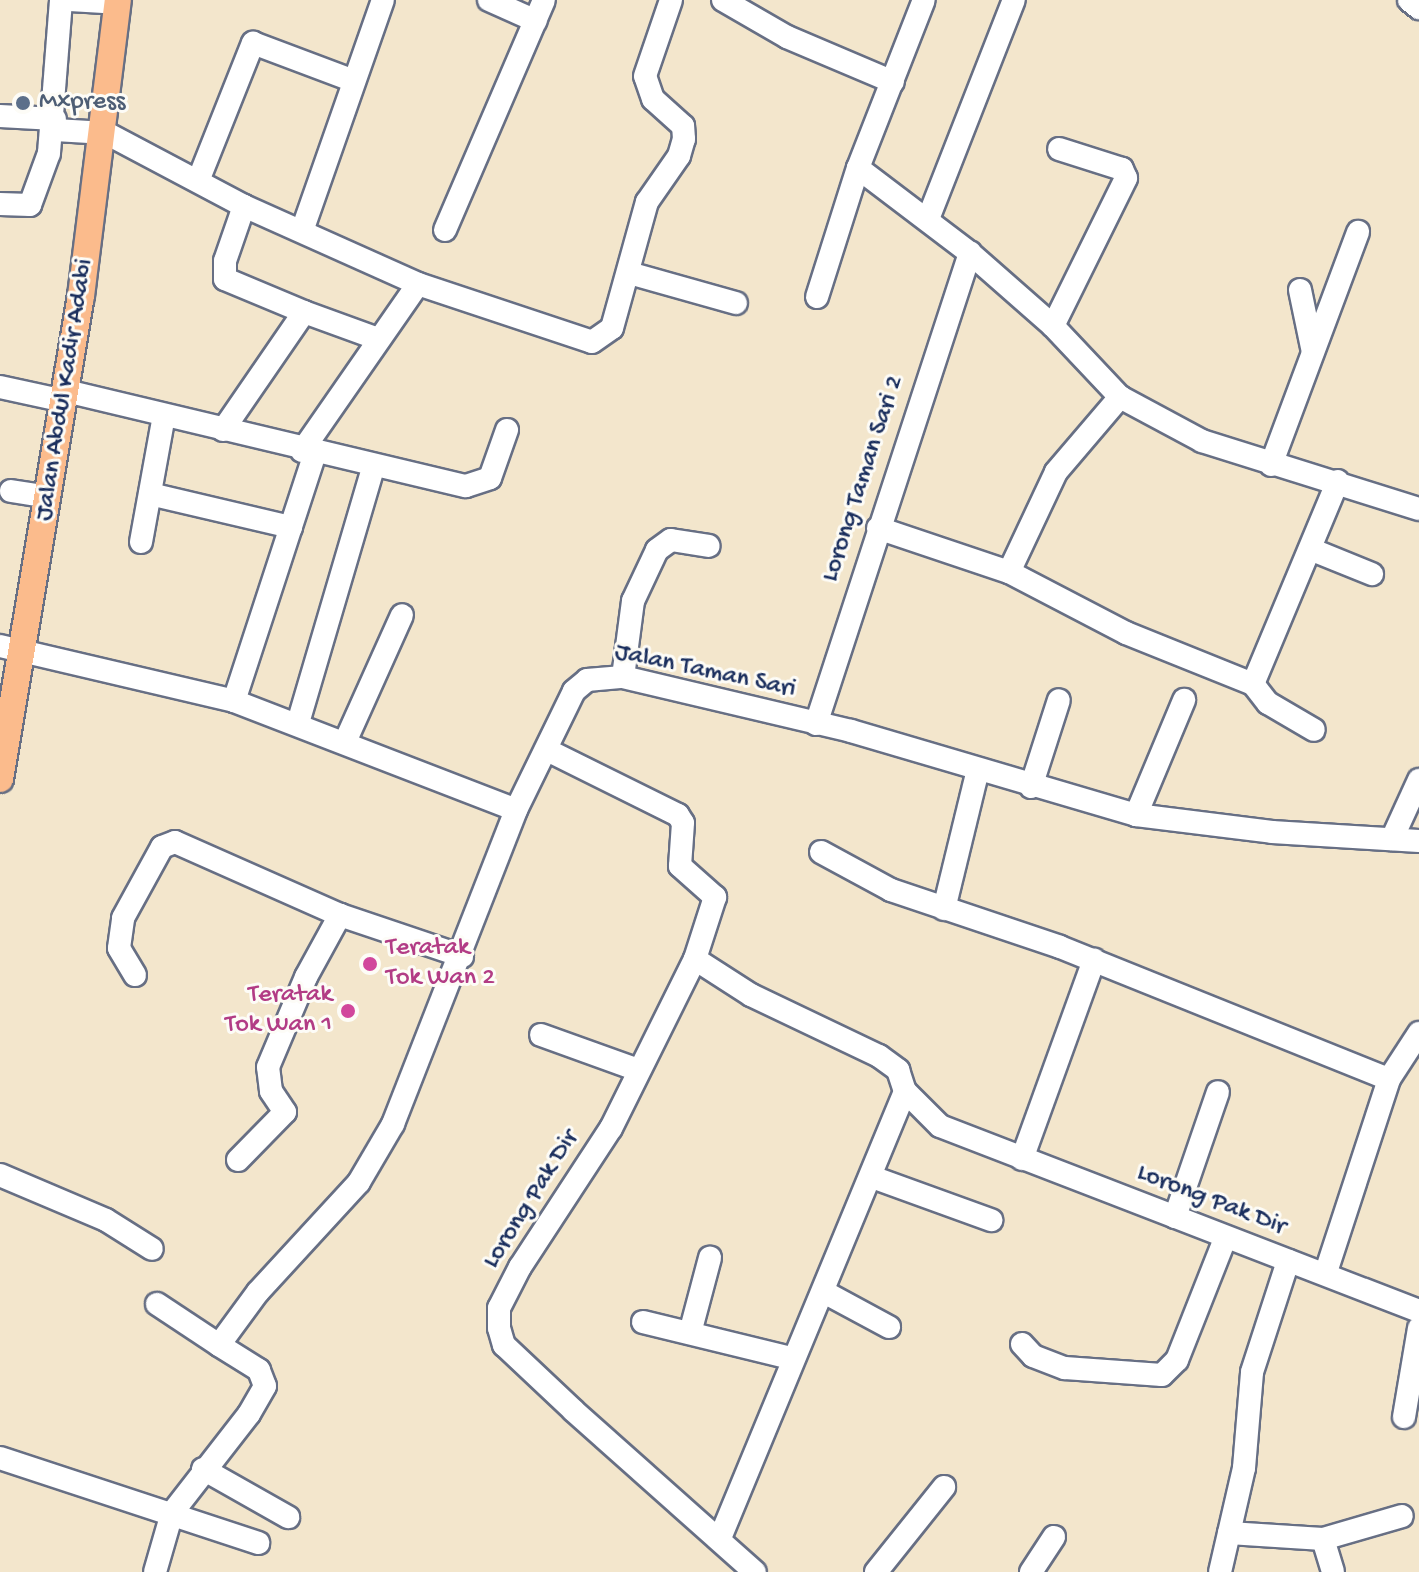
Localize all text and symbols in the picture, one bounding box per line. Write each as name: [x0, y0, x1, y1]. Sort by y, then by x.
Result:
place label: Mxpress: [39, 87, 125, 119]
marker: Mxpress: [14, 94, 32, 112]
street label: Jalan Abdul Kadir Adabi: [30, 257, 102, 523]
street label: Lorong Taman Sari 2: [816, 372, 912, 586]
street label: Jalan Taman Sari: [612, 638, 798, 706]
place label: Teratak Tok Wan 2: [386, 933, 495, 994]
marker: Teratak Tok Wan 2: [361, 955, 379, 973]
place label: Teratak Tok Wan 1: [225, 980, 332, 1042]
marker: Teratak Tok Wan 1: [339, 1002, 357, 1020]
street label: Lorong Pak Dir: [477, 1125, 587, 1275]
street label: Lorong Pak Dir: [1132, 1158, 1290, 1244]

